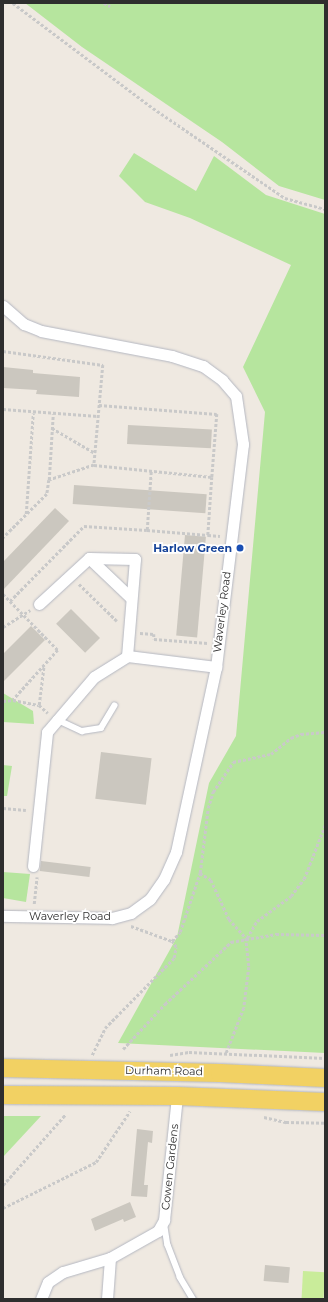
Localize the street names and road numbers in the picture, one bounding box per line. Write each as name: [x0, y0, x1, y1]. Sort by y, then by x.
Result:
street label: Waverley Road: [210, 571, 234, 653]
street label: Waverley Road: [29, 909, 111, 923]
street label: Durham Road: [125, 1064, 203, 1078]
street label: Cowen Gardens: [159, 1123, 181, 1211]

